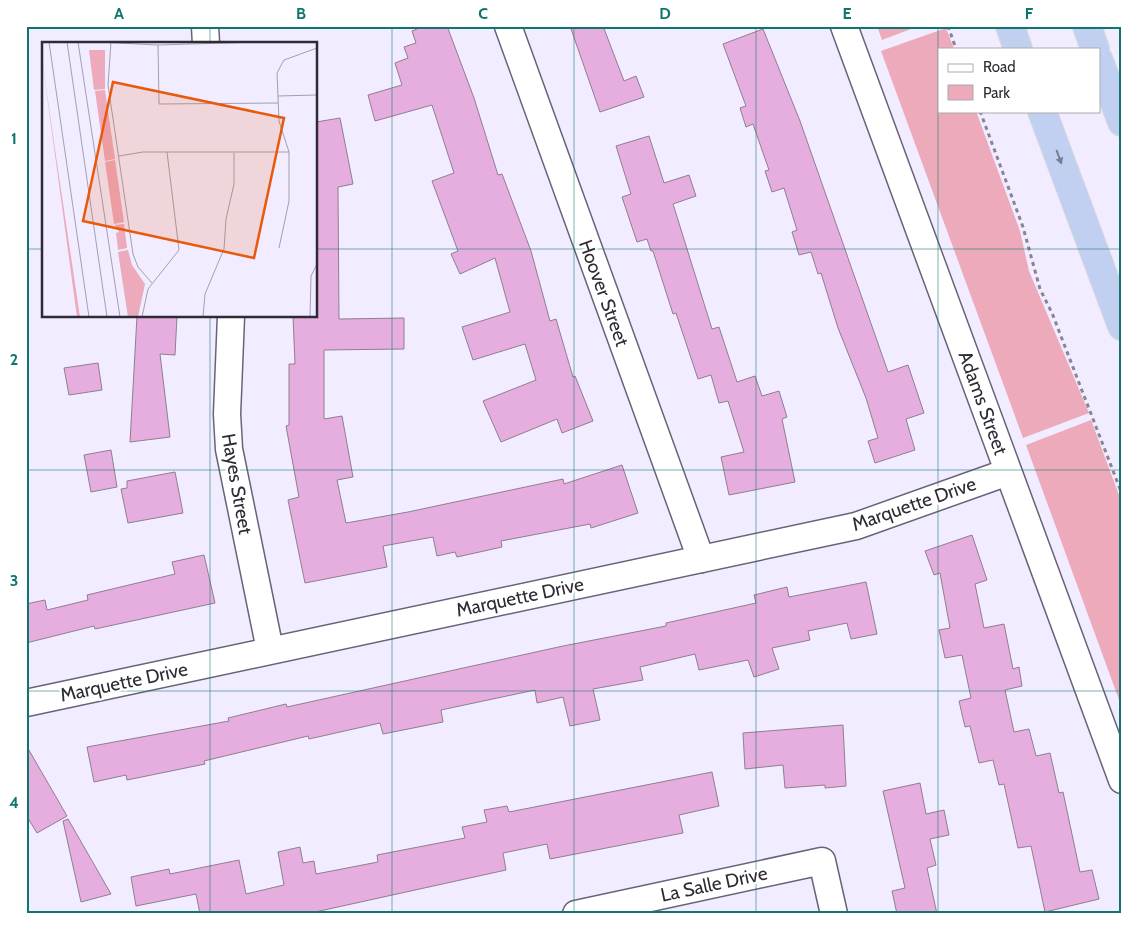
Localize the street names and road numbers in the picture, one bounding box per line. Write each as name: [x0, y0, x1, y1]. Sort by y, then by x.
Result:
street label: Hoover Street: [574, 236, 634, 350]
street label: Adams Street: [954, 348, 1013, 459]
street label: Hayes Street: [217, 432, 257, 537]
street label: Marquette Drive: [849, 472, 979, 536]
street label: Marquette Drive: [454, 572, 586, 622]
street label: Marquette Drive: [58, 657, 190, 707]
street label: La Salle Drive: [658, 861, 770, 907]

